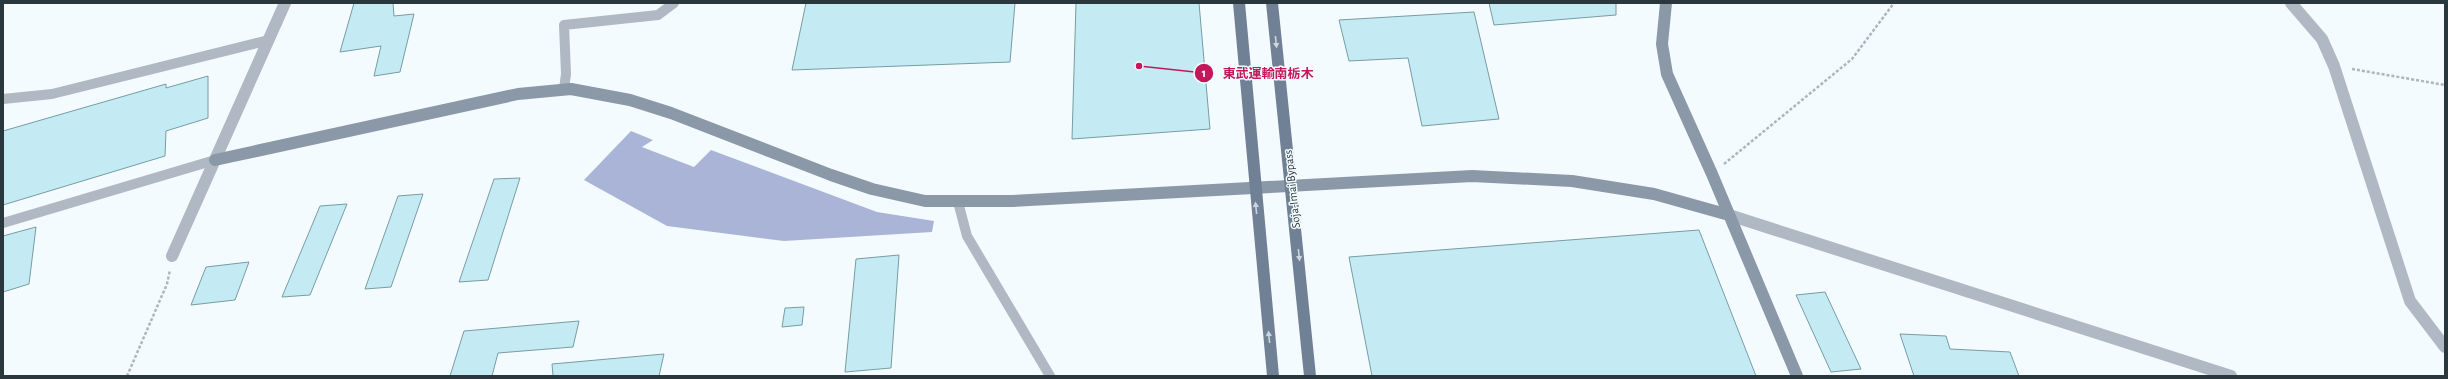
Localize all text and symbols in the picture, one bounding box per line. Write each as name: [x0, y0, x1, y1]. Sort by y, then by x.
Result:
one-way arrow: [1273, 36, 1279, 48]
callout: 東武運輸南栃木: [1194, 61, 1321, 86]
text: 東武運輸南栃木: [1222, 66, 1314, 81]
text: 1: [1202, 67, 1206, 79]
street label: Soja-Imai Bypass: [1282, 149, 1303, 229]
one-way arrow: [1253, 202, 1260, 214]
one-way arrow: [1295, 249, 1302, 261]
one-way arrow: [1266, 331, 1272, 343]

